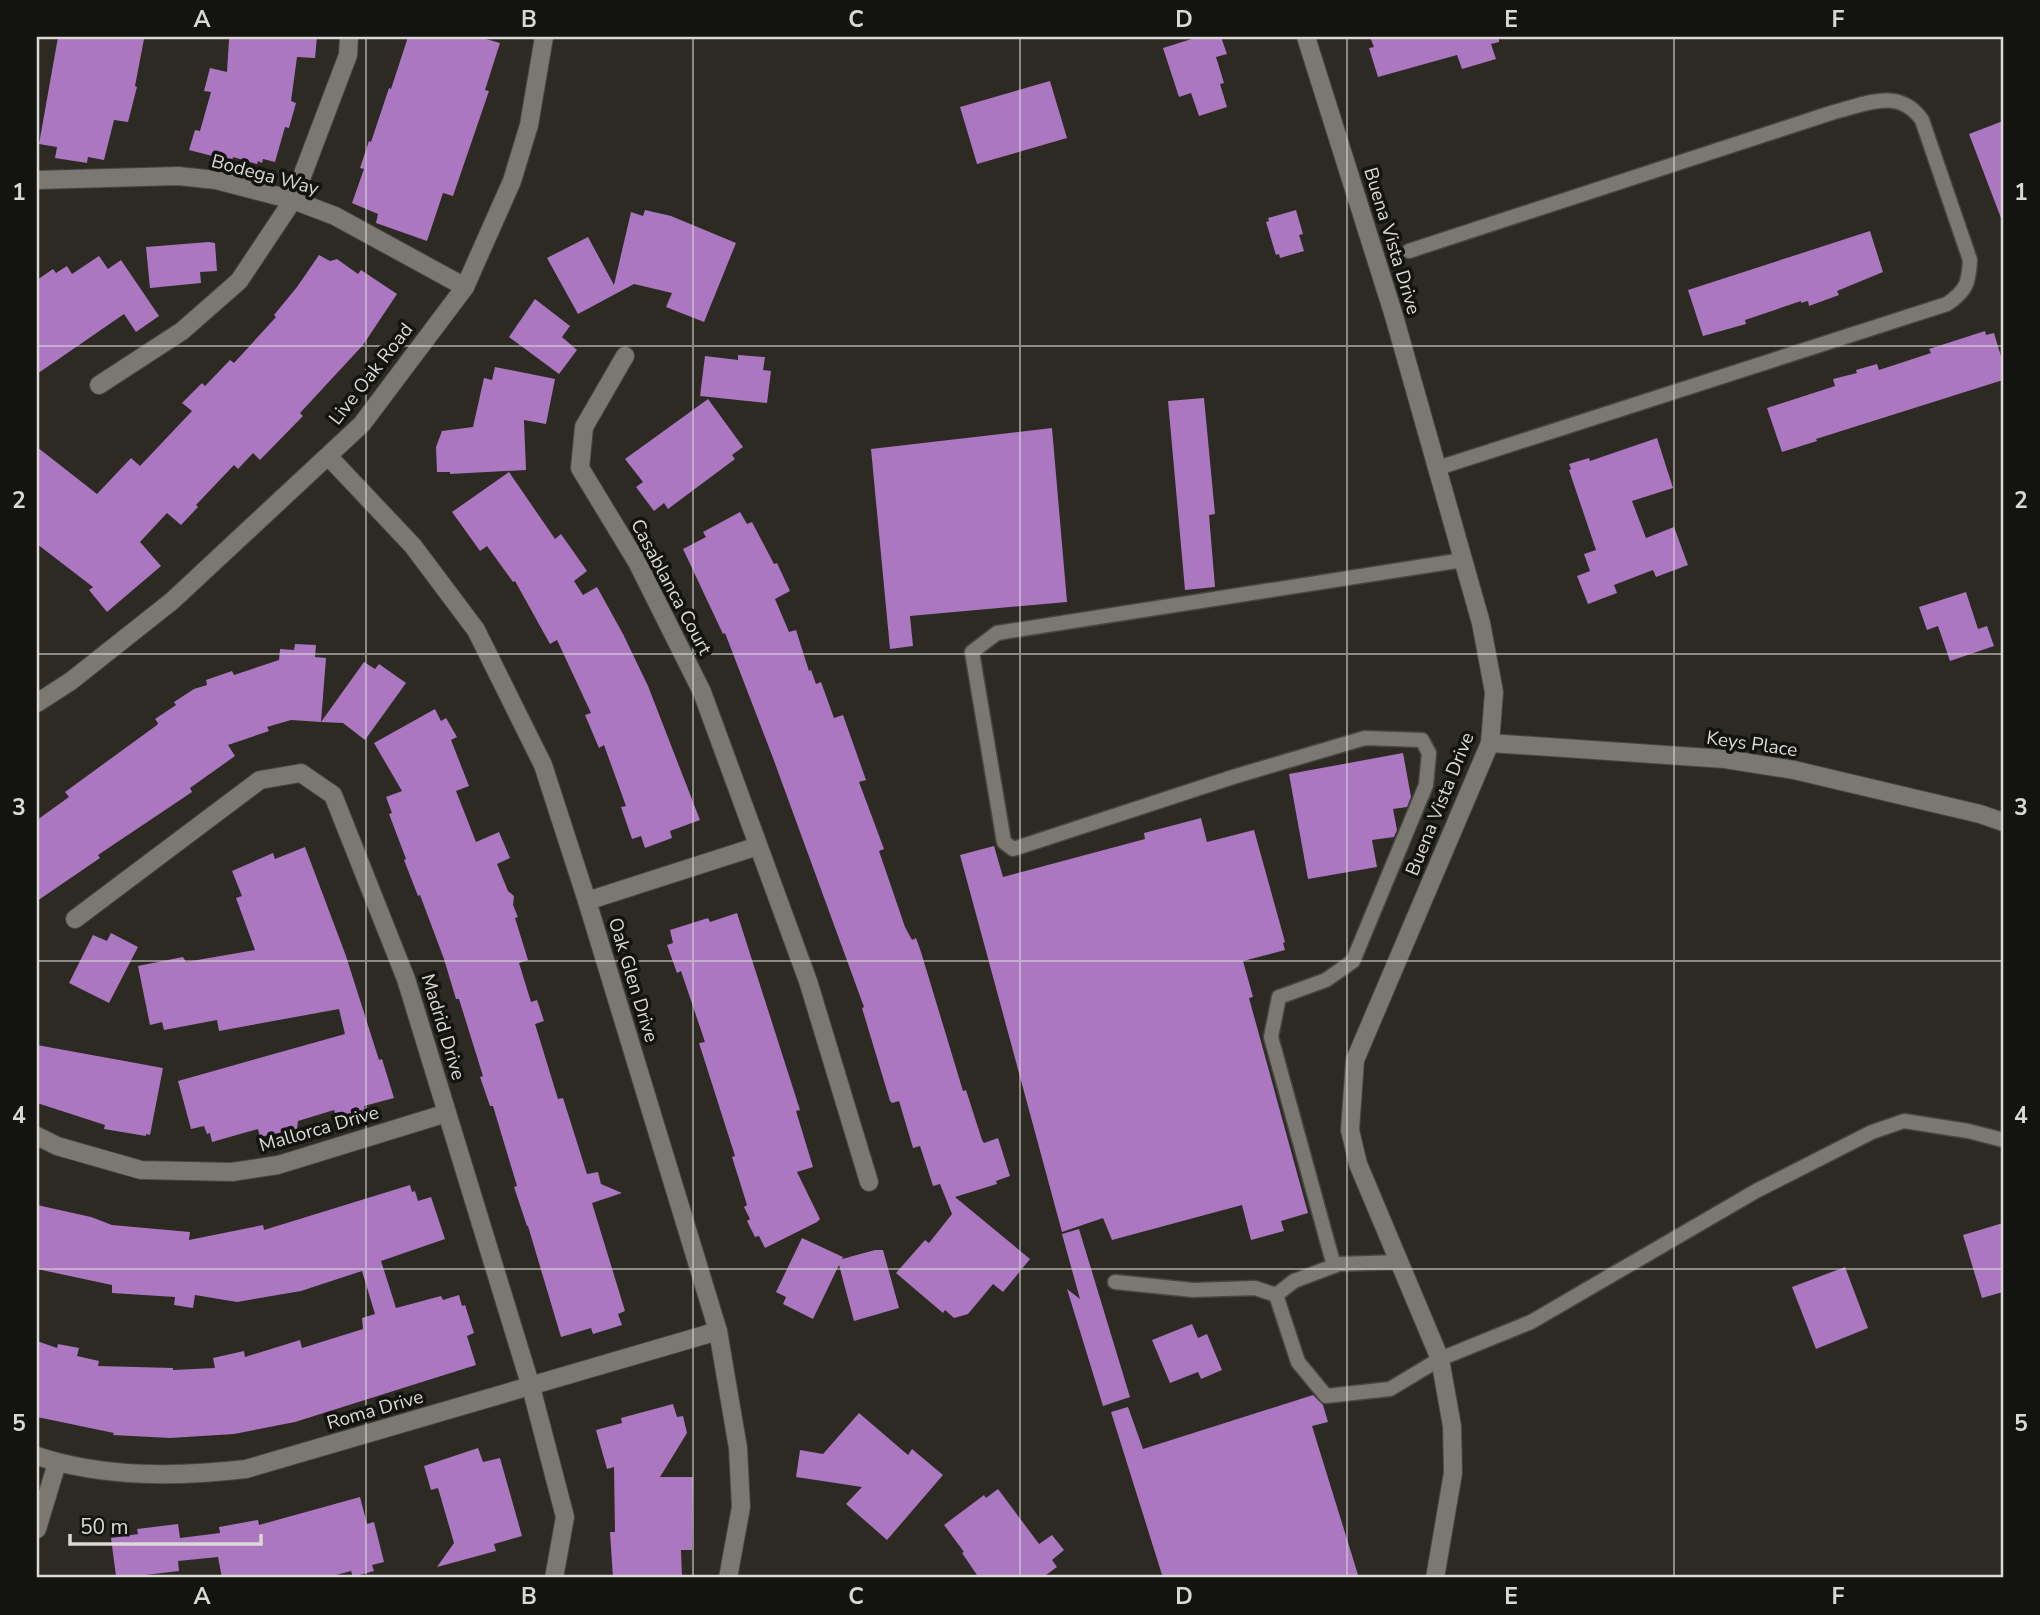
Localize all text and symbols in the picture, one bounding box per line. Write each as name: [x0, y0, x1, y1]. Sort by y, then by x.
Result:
text: A: [193, 4, 211, 35]
text: B: [521, 4, 537, 35]
text: C: [848, 4, 864, 35]
text: D: [1175, 4, 1193, 35]
text: E: [1504, 4, 1518, 35]
text: F: [1832, 4, 1845, 35]
street label: Bodega Way: [208, 148, 322, 202]
street label: Buena Vista Drive: [1357, 164, 1427, 318]
text: 1: [12, 177, 26, 208]
text: 1: [2014, 177, 2028, 208]
street label: Live Oak Road: [323, 318, 419, 430]
text: 2: [12, 485, 26, 516]
text: 2: [2014, 485, 2028, 516]
street label: Casablanca Court: [624, 515, 718, 660]
street label: Keys Place: [1705, 725, 1799, 763]
street label: Buena Vista Drive: [1399, 728, 1481, 880]
text: 3: [12, 792, 26, 823]
text: 3: [2014, 792, 2028, 823]
street label: Oak Glen Drive: [602, 914, 664, 1046]
street label: Madrid Drive: [415, 971, 471, 1083]
street label: Mallorca Drive: [256, 1099, 382, 1159]
text: 4: [12, 1100, 26, 1131]
text: 4: [2014, 1100, 2028, 1131]
street label: Roma Drive: [324, 1384, 426, 1436]
text: 5: [12, 1408, 26, 1439]
text: 5: [2014, 1408, 2028, 1439]
scale bar: [70, 1503, 261, 1547]
text: 50 m: [80, 1513, 129, 1541]
text: A: [193, 1581, 211, 1612]
text: B: [521, 1581, 537, 1612]
text: C: [848, 1581, 864, 1612]
text: D: [1175, 1581, 1193, 1612]
text: E: [1504, 1581, 1518, 1612]
text: F: [1832, 1581, 1845, 1612]

